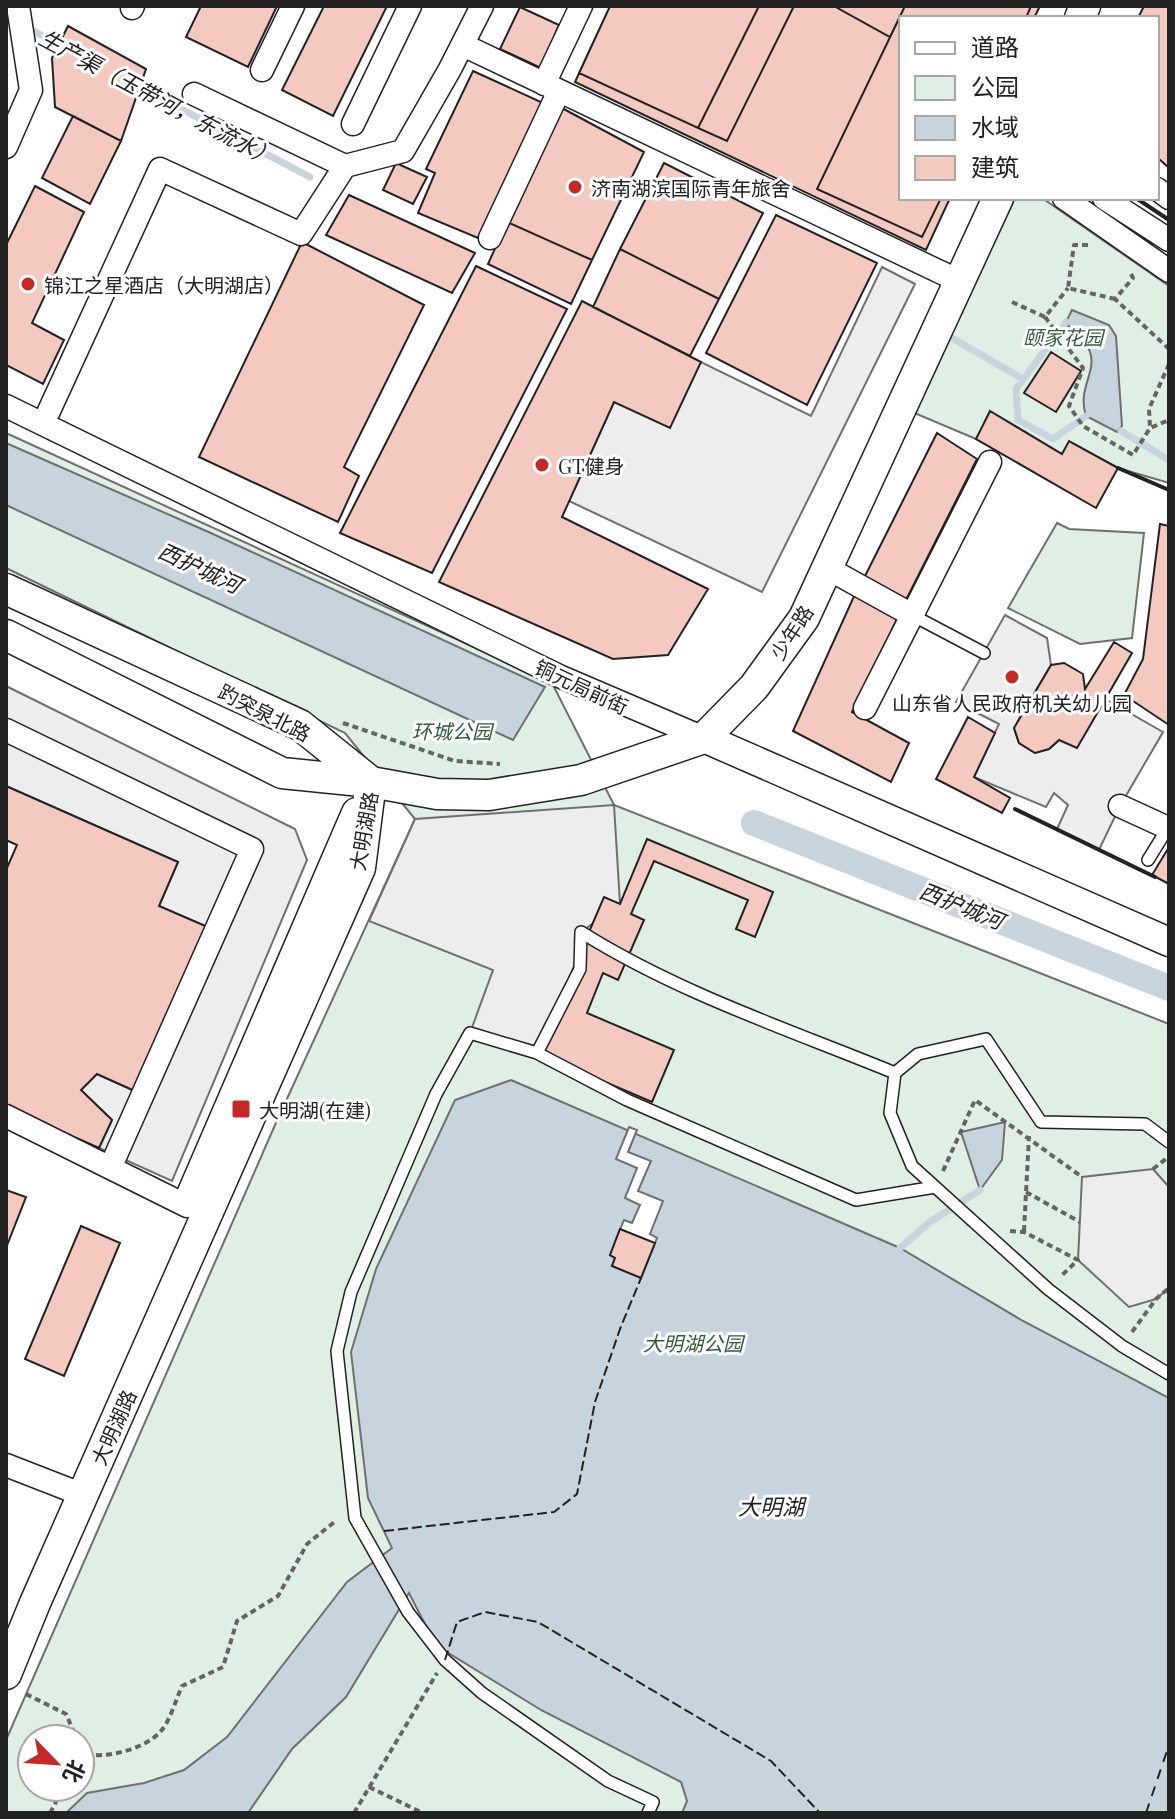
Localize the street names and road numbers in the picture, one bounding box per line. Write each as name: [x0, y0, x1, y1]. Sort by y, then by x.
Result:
street label: 少年路: [763, 599, 819, 665]
street label: 铜元局前街: [531, 653, 633, 719]
street label: 趵突泉北路: [214, 677, 316, 747]
street label: 大明湖路: [343, 789, 383, 873]
street label: 大明湖路: [84, 1385, 142, 1469]

